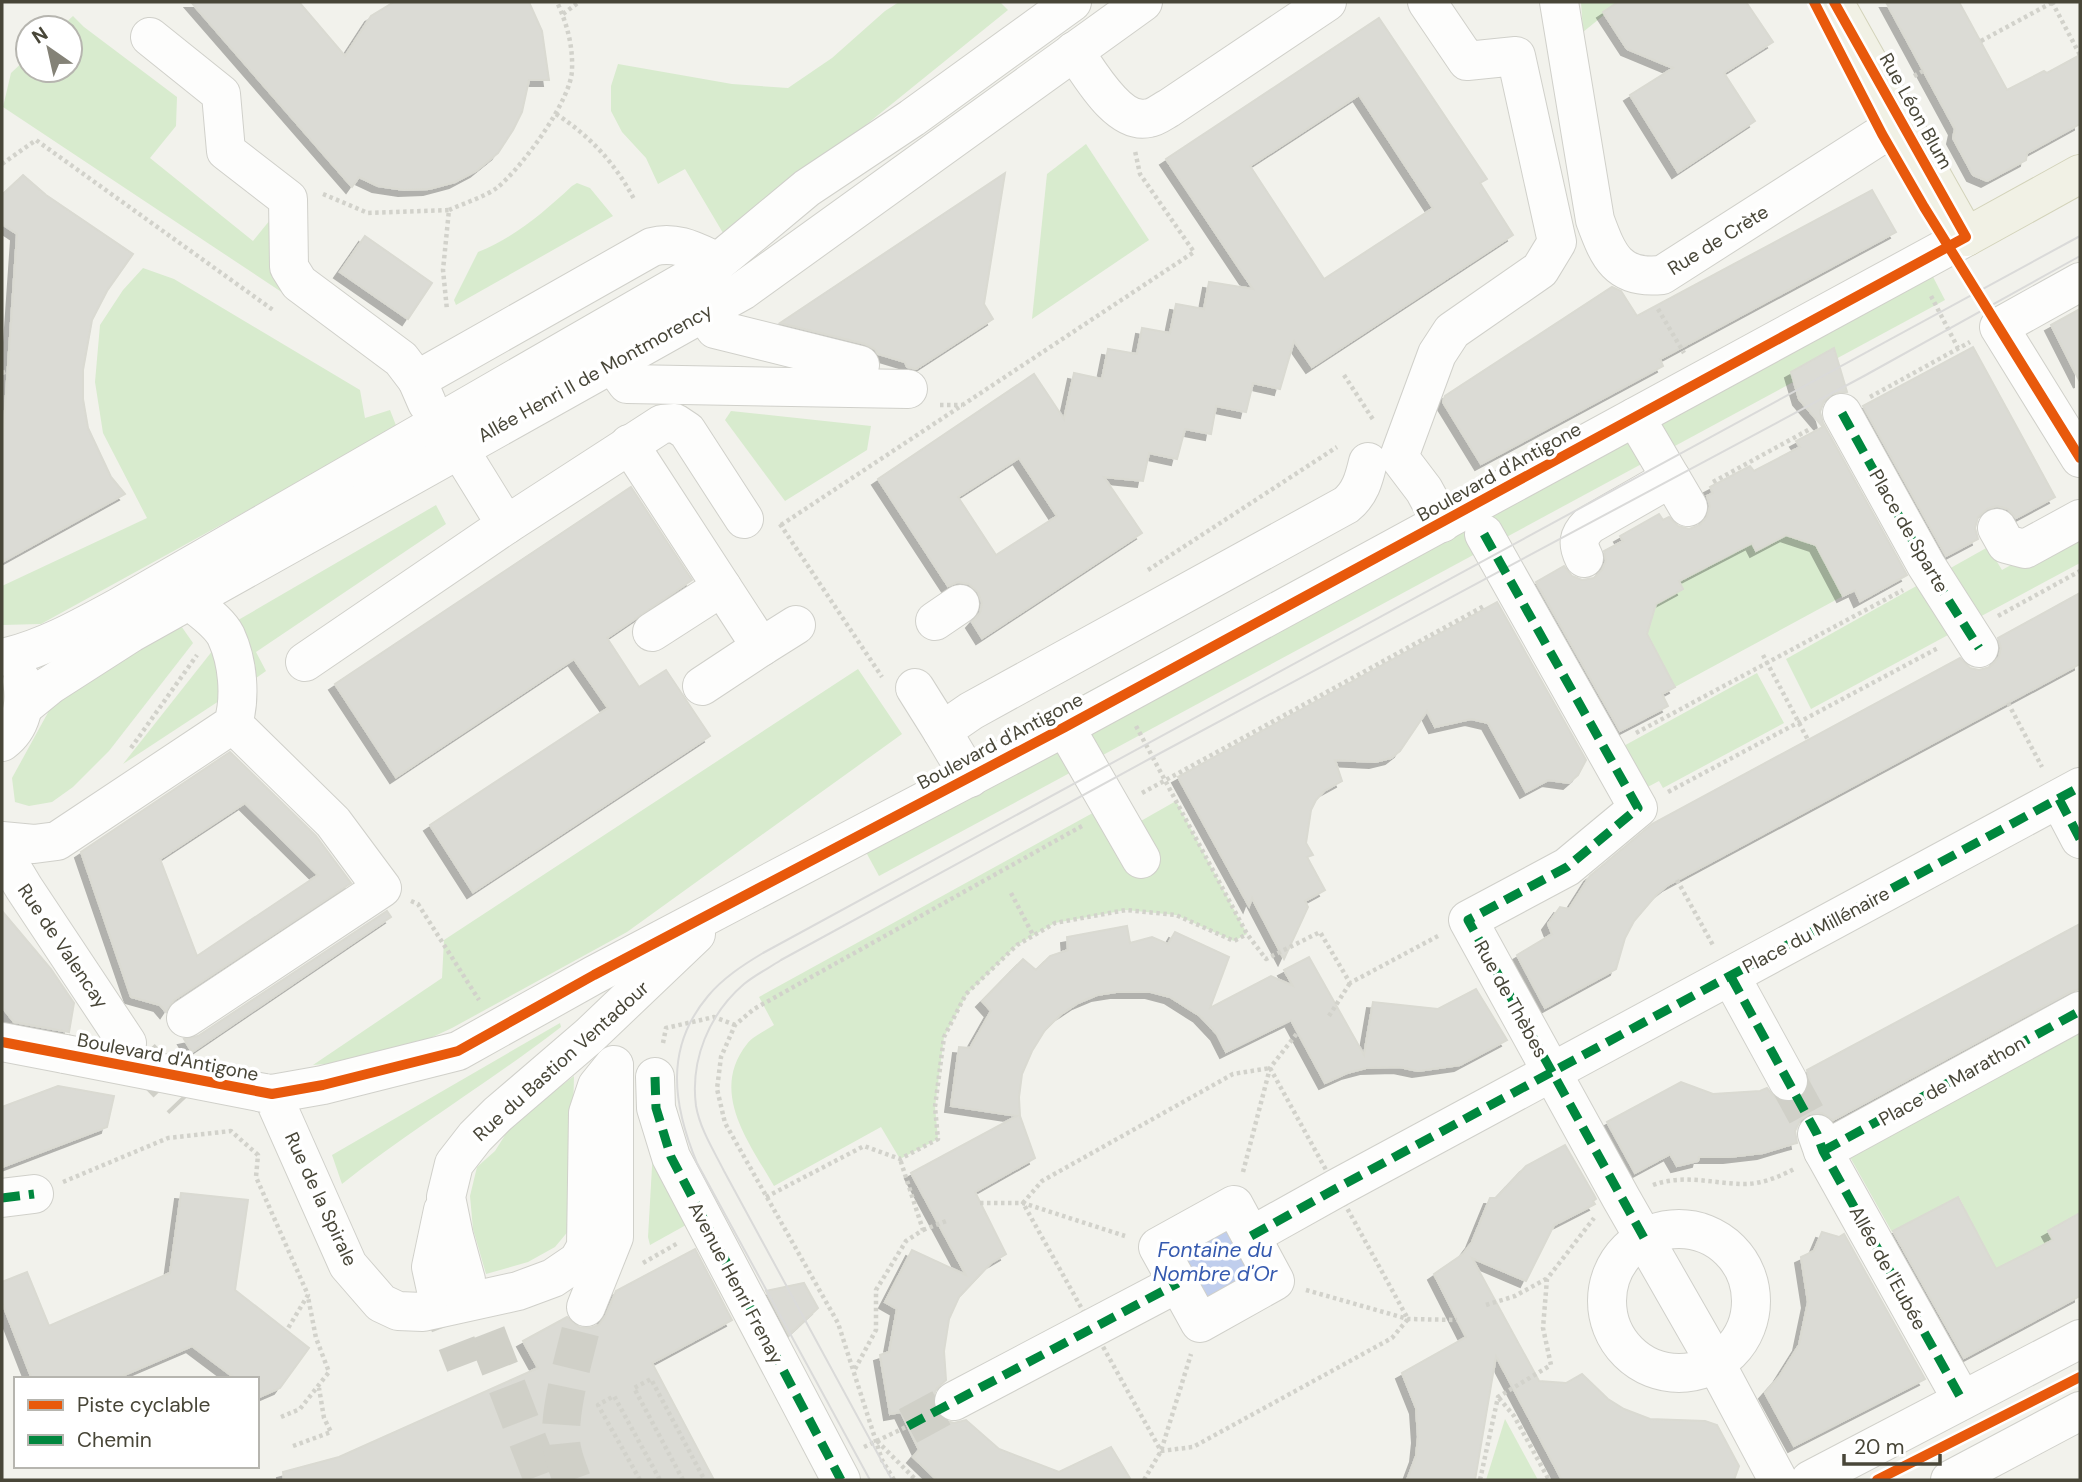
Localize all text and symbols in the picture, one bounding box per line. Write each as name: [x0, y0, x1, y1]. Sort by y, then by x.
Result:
north arrow: [14, 14, 84, 84]
text: N: [27, 21, 53, 50]
street label: Rue Léon Blum: [1874, 48, 1958, 174]
street label: Rue de Crète: [1663, 199, 1773, 281]
street label: Allée Henri II de Montmorency: [473, 298, 717, 448]
street label: Boulevard d'Antigone: [1412, 416, 1586, 528]
street label: Place de Sparte: [1864, 465, 1954, 597]
street label: Boulevard d'Antigone: [913, 687, 1087, 795]
street label: Rue de Valencay: [12, 879, 114, 1014]
street label: Place du Millénaire: [1738, 881, 1894, 979]
street label: Rue de Thèbes: [1468, 936, 1554, 1062]
street label: Rue du Bastion Ventadour: [468, 975, 654, 1147]
street label: Boulevard d'Antigone: [75, 1027, 261, 1087]
street label: Place de Marathon: [1874, 1030, 2030, 1132]
street label: Rue de la Spirale: [279, 1128, 363, 1270]
street label: Avenue Henri Frenay: [683, 1198, 790, 1369]
street label: Allée de l'Eubée: [1844, 1202, 1932, 1334]
water label: Fontaine du Nombre d'Or: [1153, 1236, 1279, 1288]
legend: [14, 1377, 259, 1468]
text: Piste cyclable: [77, 1391, 210, 1419]
scale bar: [1844, 1422, 1940, 1466]
text: Chemin: [77, 1426, 152, 1454]
text: 20 m: [1854, 1433, 1905, 1461]

